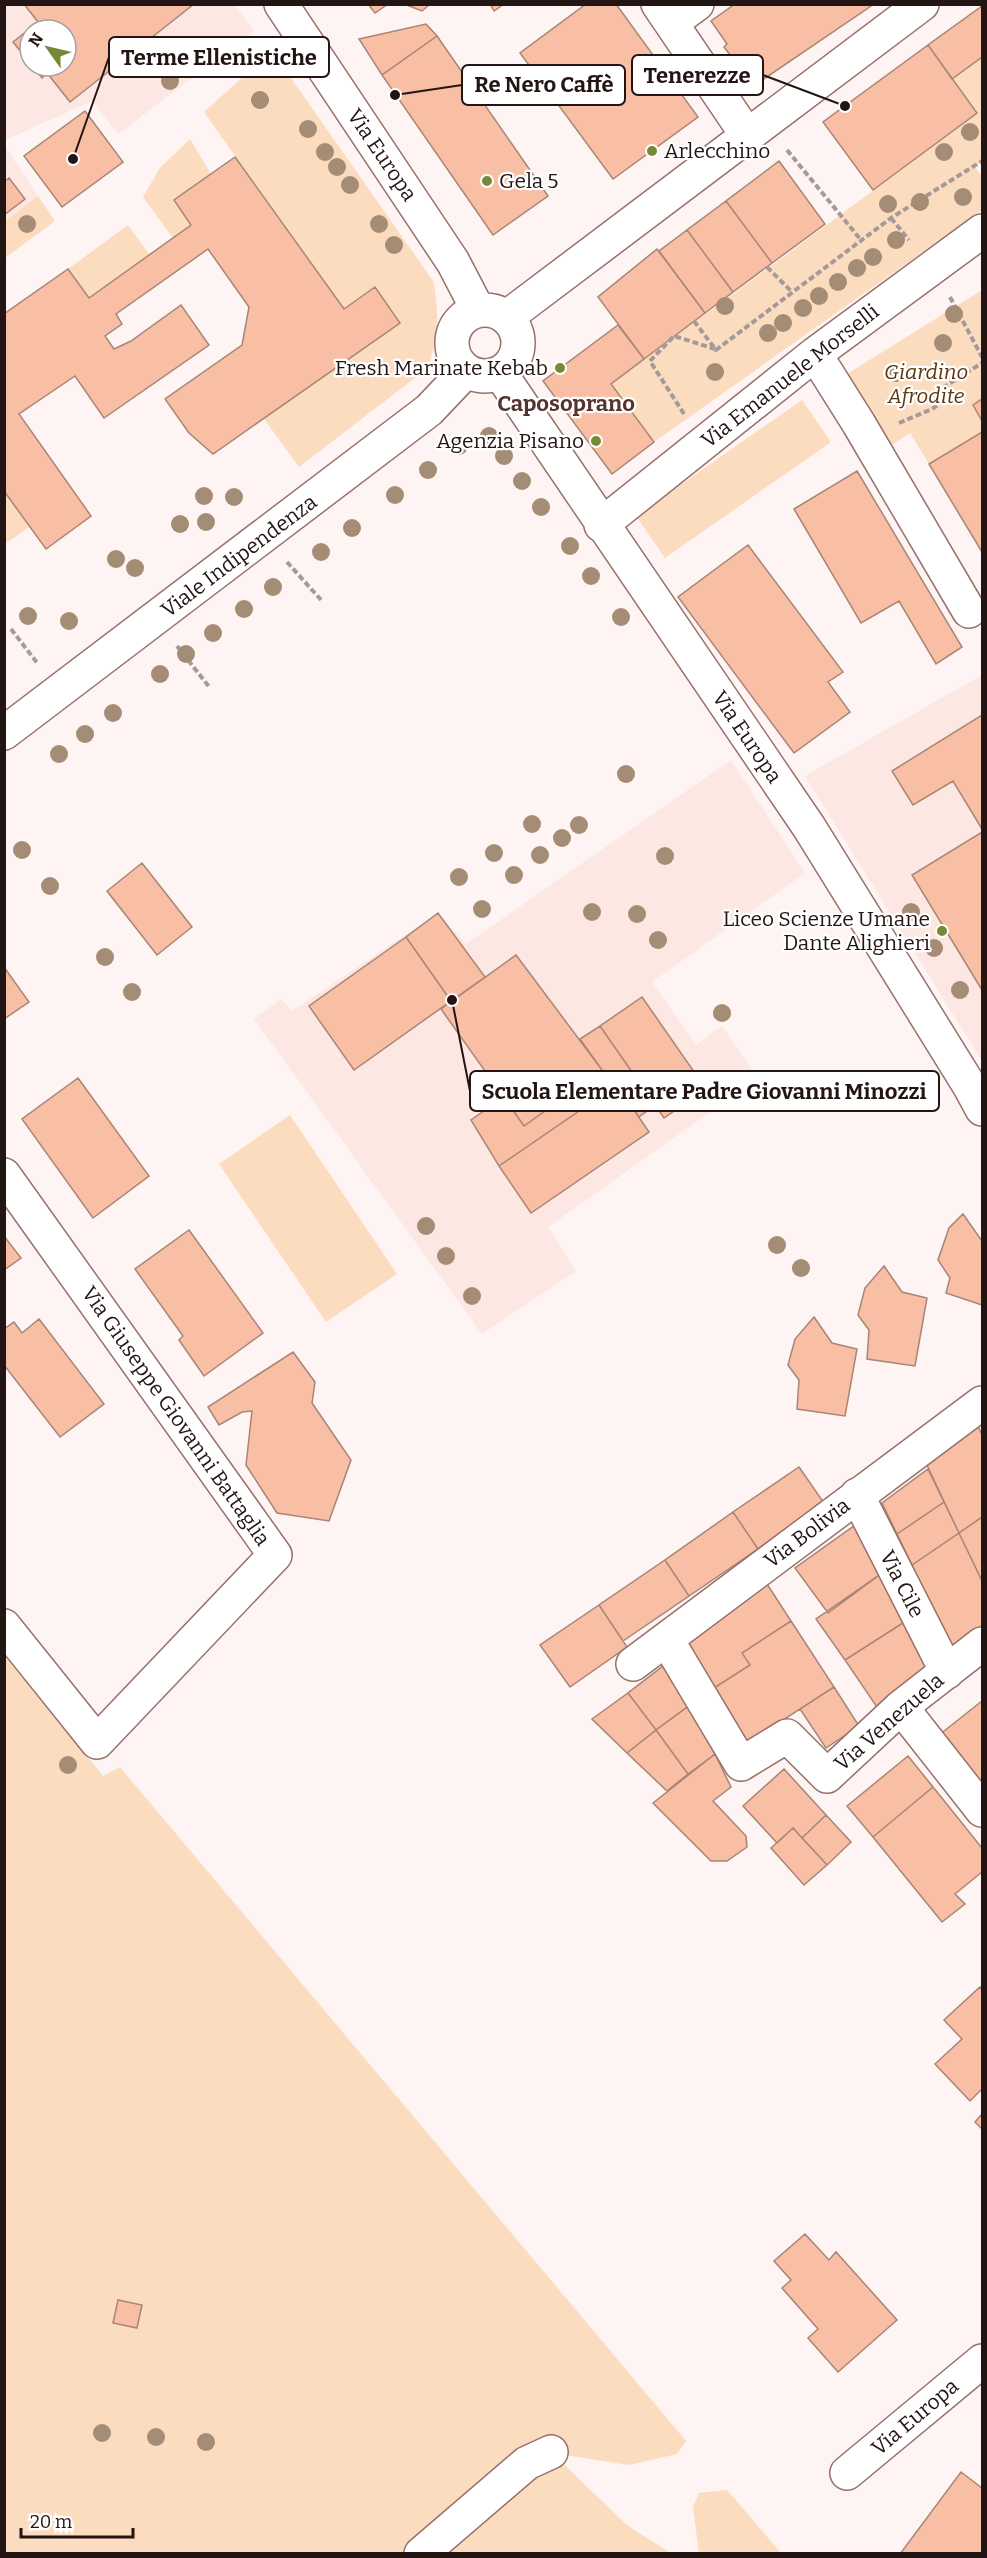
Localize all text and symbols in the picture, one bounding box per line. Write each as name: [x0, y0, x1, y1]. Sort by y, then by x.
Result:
north arrow: [18, 18, 78, 78]
text: N: [25, 29, 47, 50]
callout: Terme Ellenistiche: [109, 37, 329, 77]
text: Terme Ellenistiche: [121, 44, 317, 71]
callout: Tenerezze: [632, 55, 763, 95]
text: Tenerezze: [643, 62, 751, 89]
callout: Re Nero Caffè: [462, 65, 625, 105]
text: Re Nero Caffè: [474, 71, 614, 98]
street label: Via Europa: [342, 104, 423, 207]
place label: Arlecchino: [664, 138, 770, 164]
marker: Arlecchino: [645, 144, 659, 158]
place label: Gela 5: [499, 168, 559, 194]
marker: Gela 5: [480, 174, 494, 188]
street label: Via Emanuele Morselli: [696, 298, 884, 454]
place label: Fresh Marinate Kebab: [335, 355, 548, 381]
park label: Giardino Afrodite: [884, 359, 968, 409]
marker: Fresh Marinate Kebab: [553, 361, 567, 375]
district label: Caposoprano: [497, 390, 635, 417]
place label: Agenzia Pisano: [436, 428, 584, 454]
marker: Agenzia Pisano: [589, 434, 603, 448]
street label: Viale Indipendenza: [156, 489, 322, 623]
street label: Via Europa: [707, 686, 788, 789]
place label: Liceo Scienze Umane Dante Alighieri: [723, 906, 930, 956]
marker: Liceo Scienze Umane Dante Alighieri: [935, 924, 949, 938]
callout: Scuola Elementare Padre Giovanni Minozzi: [470, 1071, 939, 1111]
text: Scuola Elementare Padre Giovanni Minozzi: [481, 1078, 927, 1105]
street label: Via Giuseppe Giovanni Battaglia: [76, 1281, 276, 1551]
street label: Via Bolivia: [759, 1492, 856, 1574]
street label: Via Cile: [874, 1546, 930, 1622]
street label: Via Venezuela: [829, 1667, 949, 1777]
street label: Via Europa: [866, 2373, 964, 2461]
scale bar: [21, 2501, 134, 2539]
text: 20 m: [30, 2511, 72, 2533]

